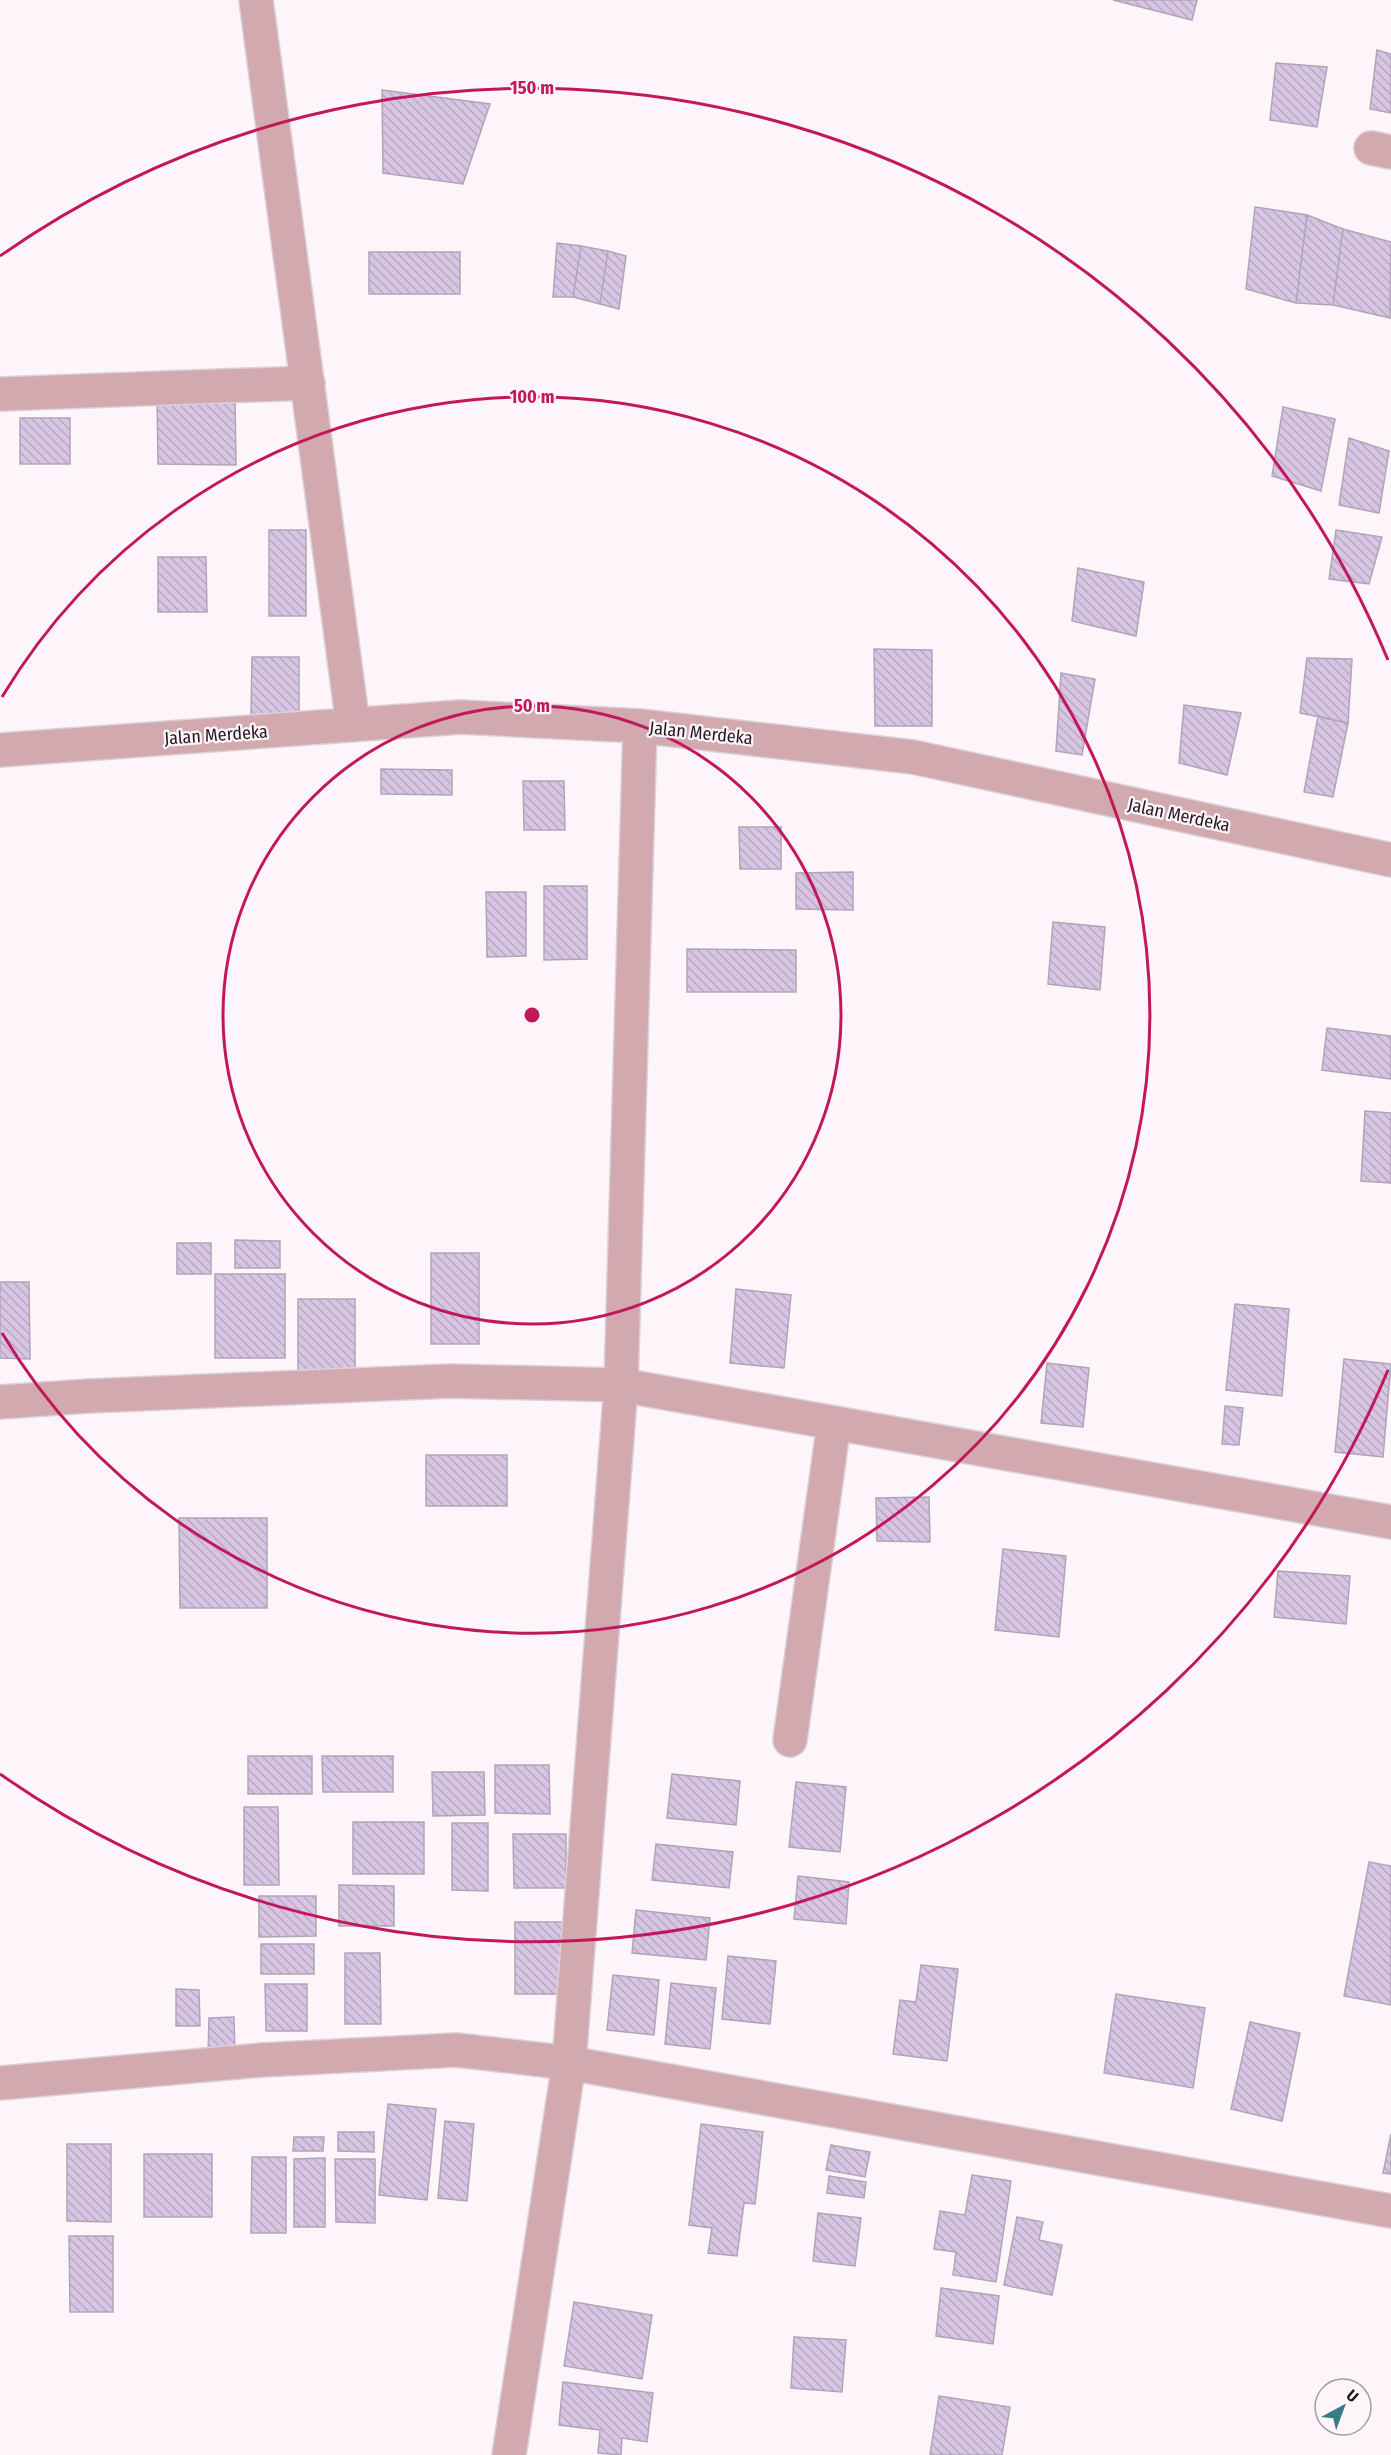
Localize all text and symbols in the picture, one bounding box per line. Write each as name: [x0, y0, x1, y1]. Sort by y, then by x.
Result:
text: 150 m: [510, 77, 554, 99]
text: 100 m: [510, 386, 554, 408]
text: 50 m: [514, 695, 550, 717]
street label: Jalan Merdeka: [648, 717, 754, 749]
street label: Jalan Merdeka: [164, 720, 269, 750]
street label: Jalan Merdeka: [1126, 793, 1232, 837]
centre of rings: [522, 1005, 542, 1025]
north arrow: [1313, 2377, 1373, 2437]
text: U: [1343, 2386, 1362, 2406]

